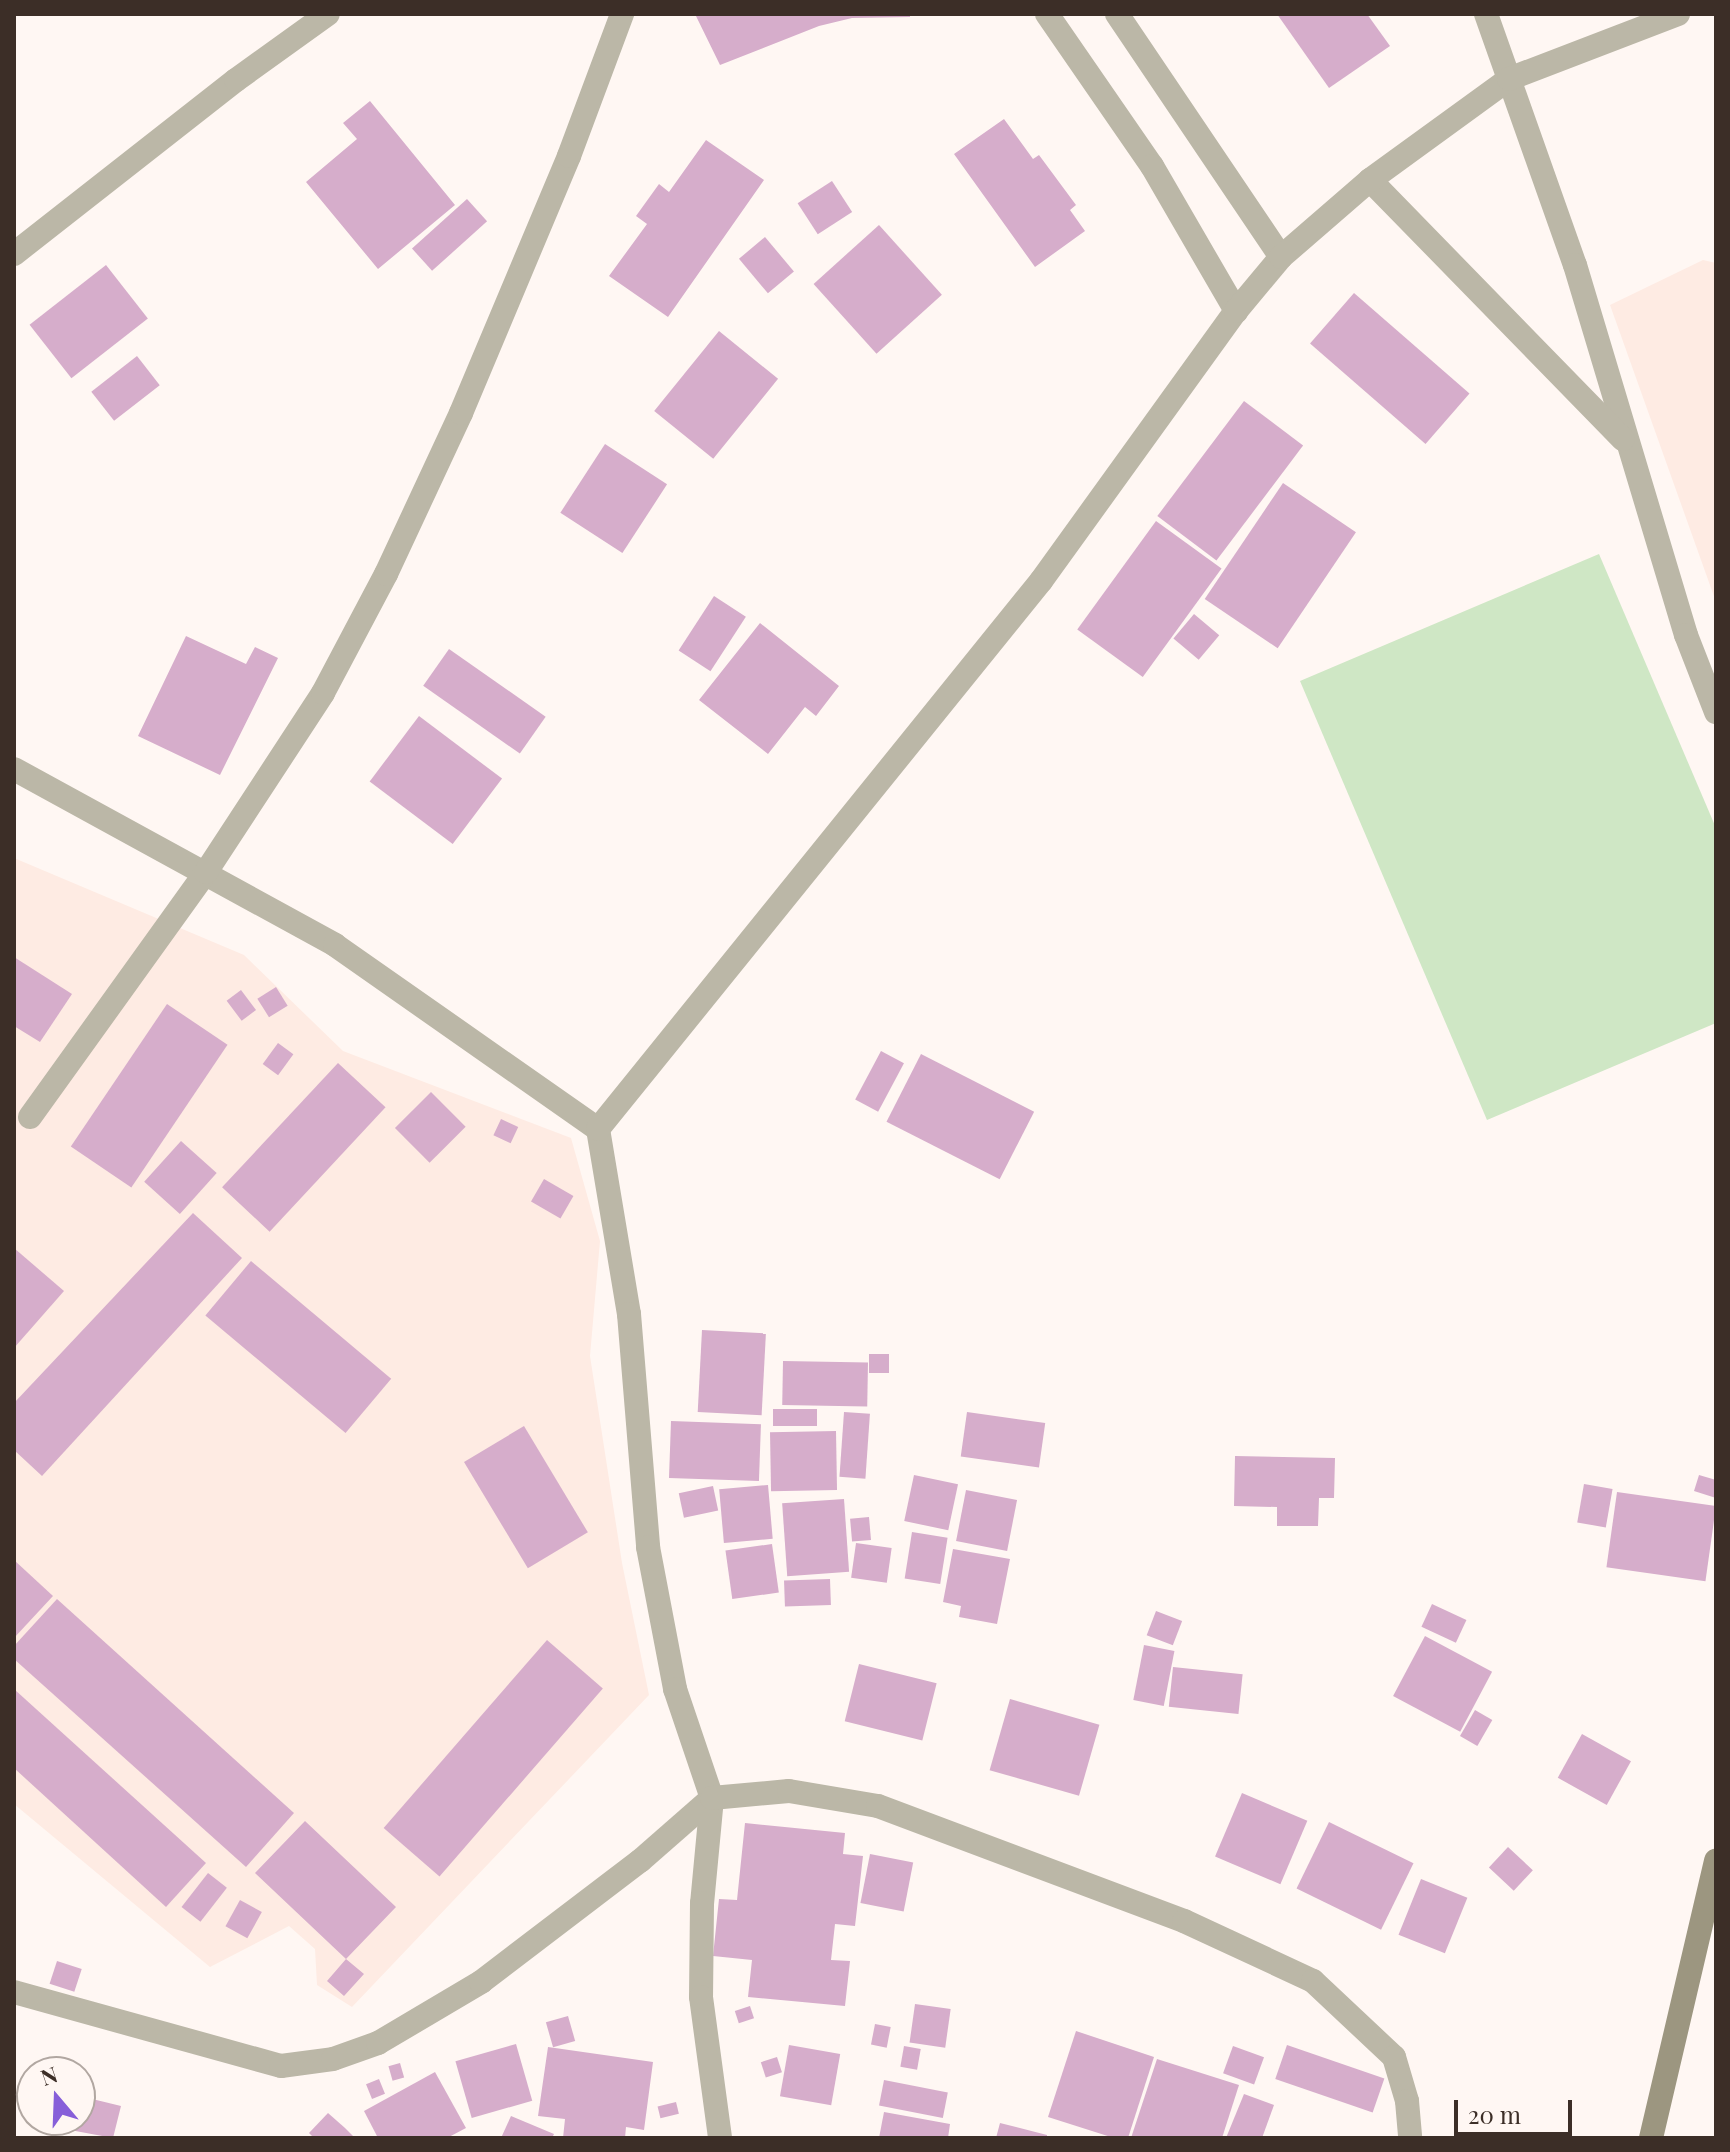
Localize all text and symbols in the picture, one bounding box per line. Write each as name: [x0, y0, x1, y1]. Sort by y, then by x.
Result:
north arrow: [16, 2056, 96, 2136]
text: N: [36, 2058, 61, 2092]
scale bar: [1458, 2084, 1576, 2134]
text: 20 m: [1468, 2098, 1521, 2130]

